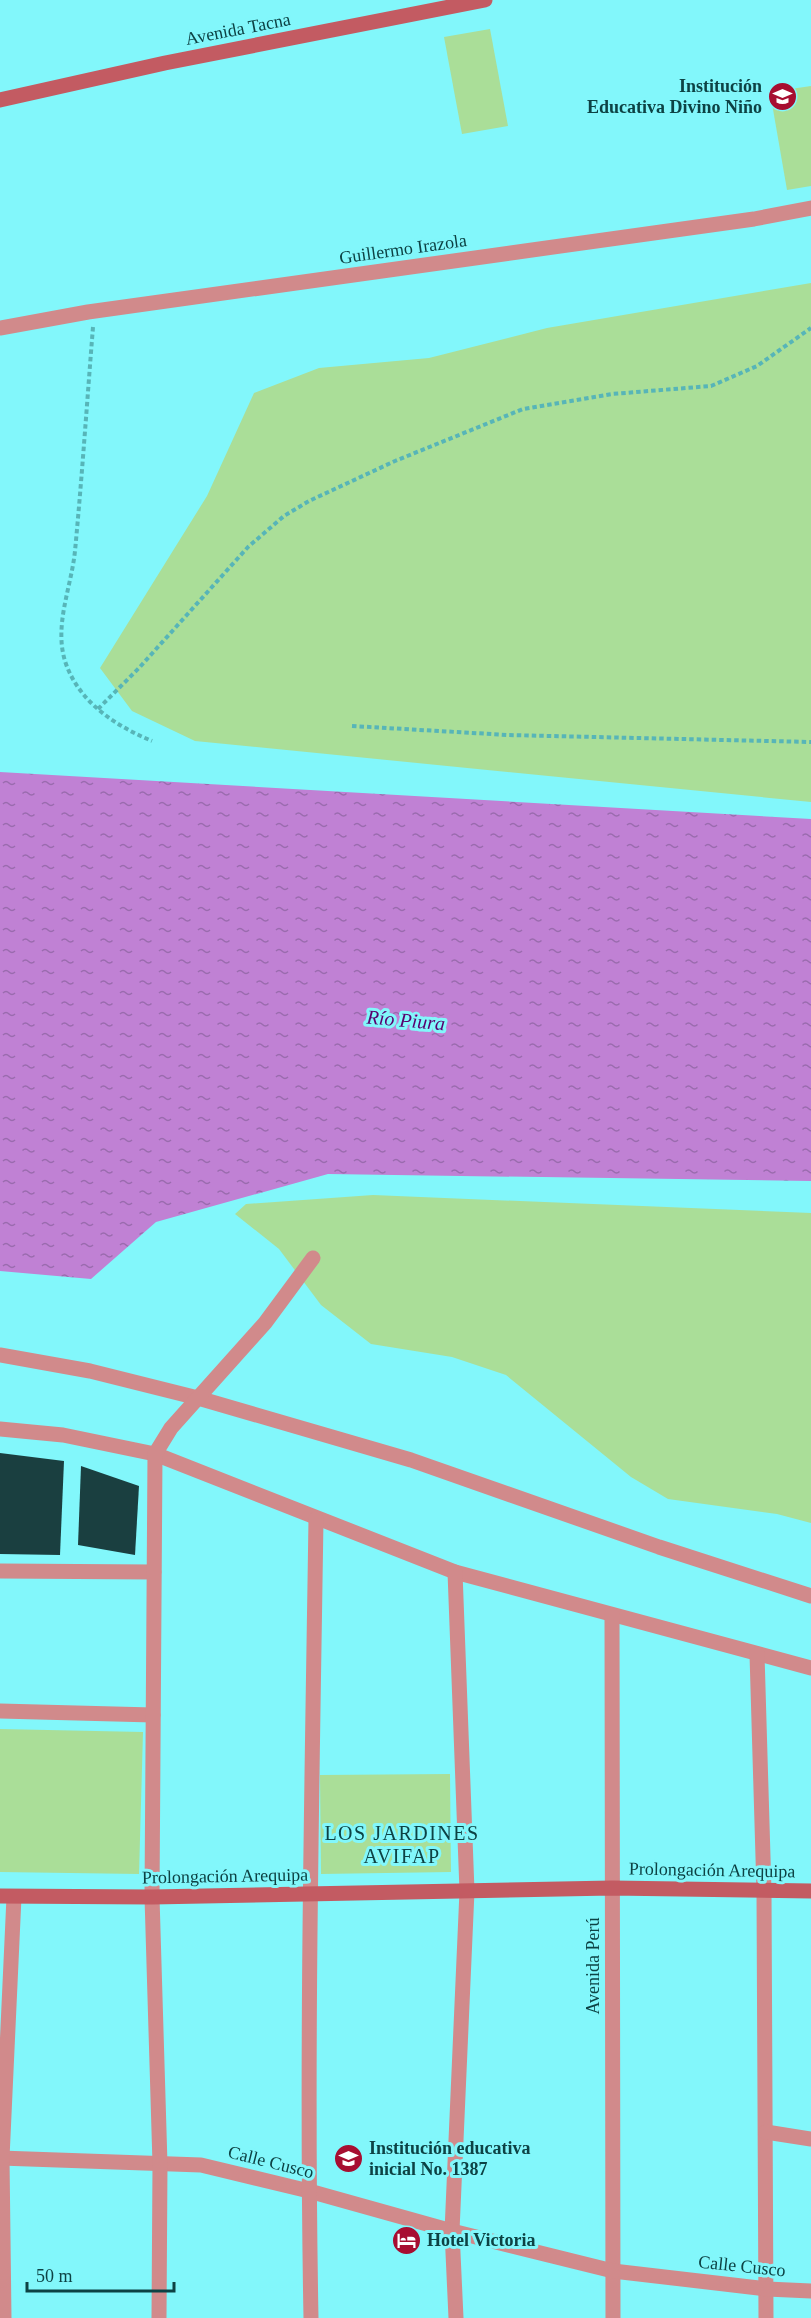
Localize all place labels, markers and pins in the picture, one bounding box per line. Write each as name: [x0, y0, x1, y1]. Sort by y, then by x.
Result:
place label: Institución Educativa Divino Niño: [587, 76, 762, 117]
school or university icon: Institución Educativa Divino Niño: [767, 80, 799, 112]
place label: Institución educativa inicial No. 1387: [369, 2138, 531, 2179]
school or university icon: Institución educativa inicial No. 1387: [332, 2142, 364, 2174]
hotel icon: Hotel Victoria: [390, 2224, 422, 2256]
place label: Hotel Victoria: [427, 2230, 535, 2250]

